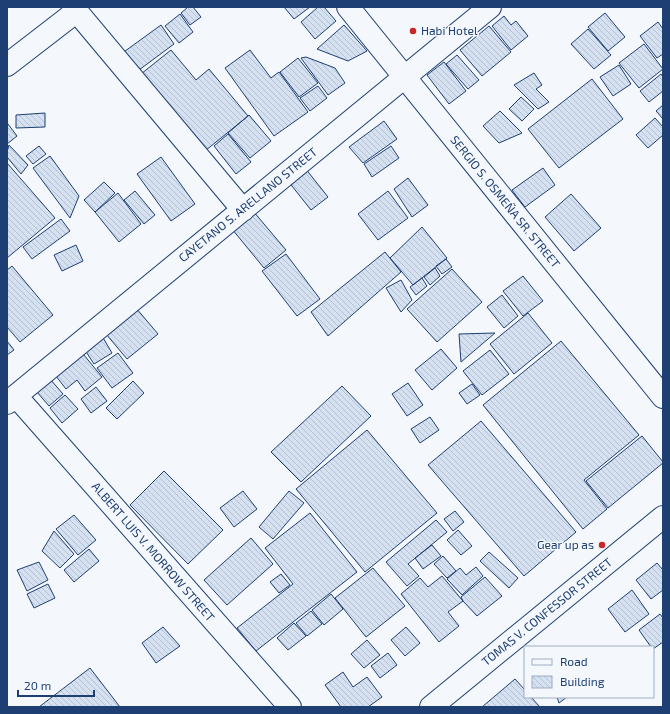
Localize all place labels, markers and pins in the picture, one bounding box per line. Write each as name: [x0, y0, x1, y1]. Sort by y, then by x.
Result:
place label: Habi Hotel: [421, 23, 478, 37]
marker: Habi Hotel: [408, 26, 418, 36]
place label: Gear up as: [537, 537, 594, 551]
marker: Gear up as: [597, 540, 607, 550]

